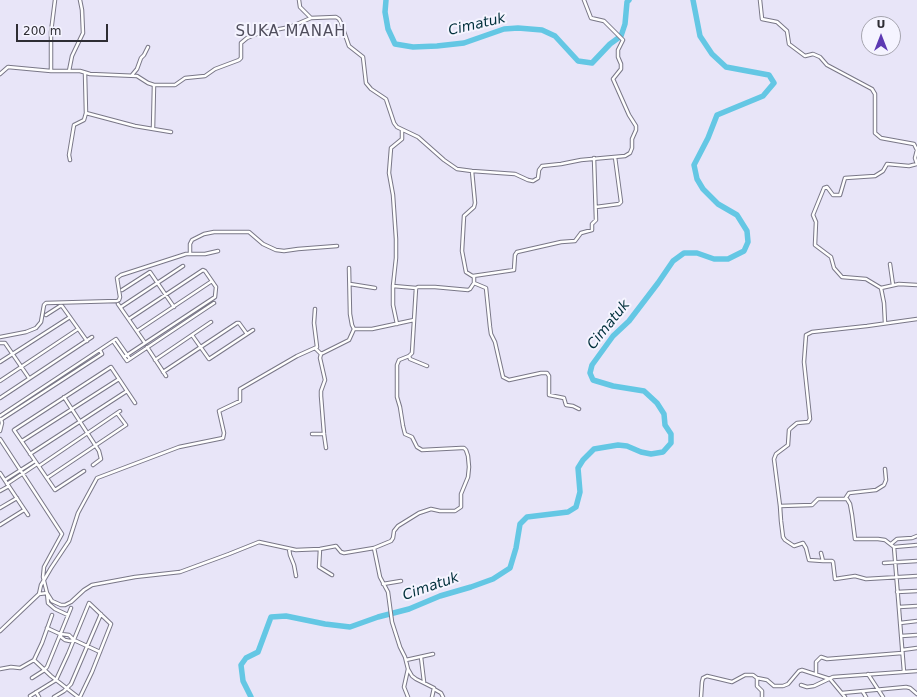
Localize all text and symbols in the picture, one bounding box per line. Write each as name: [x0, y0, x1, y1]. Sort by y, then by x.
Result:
water label: Cimatuk: [447, 10, 507, 40]
scale bar: [18, 16, 110, 42]
north arrow: [861, 16, 901, 56]
text: U: [877, 18, 885, 31]
district label: SUKA MANAH: [235, 23, 347, 41]
text: 200 m: [23, 24, 61, 38]
water label: Cimatuk: [584, 297, 634, 353]
water label: Cimatuk: [401, 570, 461, 604]

